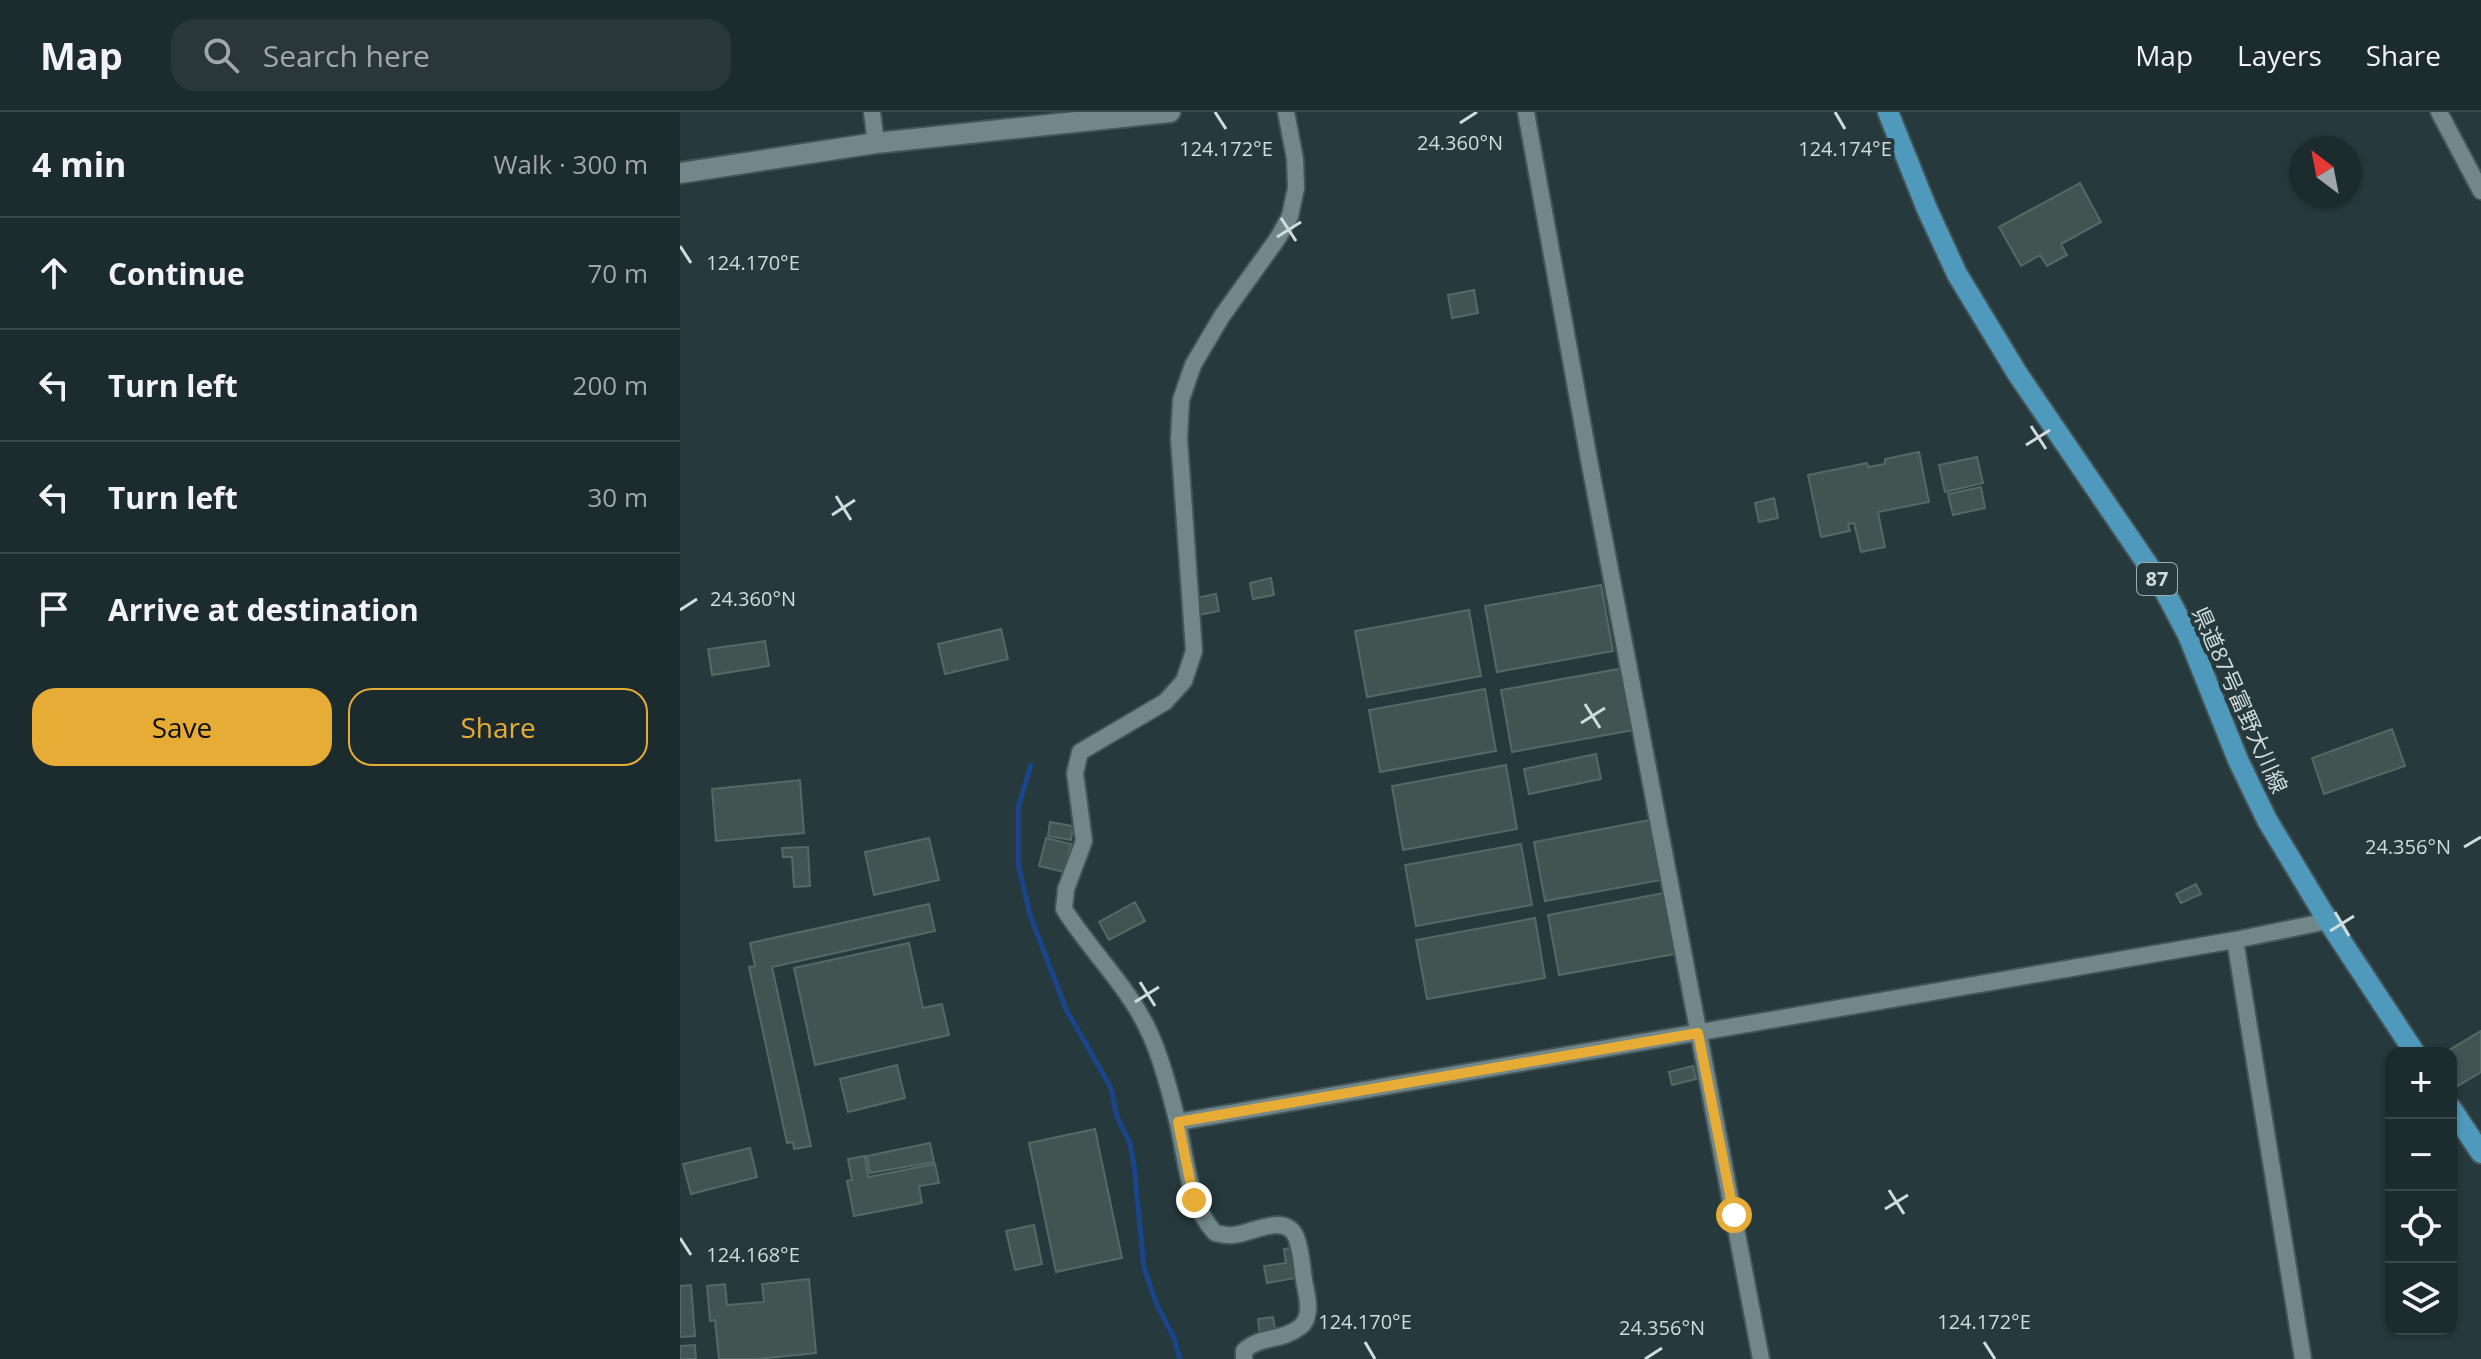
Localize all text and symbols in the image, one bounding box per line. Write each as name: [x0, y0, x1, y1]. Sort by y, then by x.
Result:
search box: [171, 19, 731, 91]
text: Map: [40, 29, 123, 81]
icon: search: [199, 33, 243, 77]
text: Search here: [263, 35, 430, 76]
text: Map: [2135, 36, 2193, 74]
text: Layers: [2237, 36, 2322, 74]
text: Share: [2366, 36, 2441, 74]
text: 24.360°N: [1417, 129, 1503, 156]
text: 124.172°E: [1179, 135, 1273, 162]
text: 124.174°E: [1798, 135, 1892, 162]
north arrow: [2289, 136, 2361, 208]
text: 4 min: [32, 141, 126, 187]
text: Walk · 300 m: [494, 146, 648, 182]
text: 124.170°E: [706, 249, 800, 276]
icon: ahead: [32, 251, 76, 295]
text: Continue: [108, 253, 245, 294]
text: 70 m: [587, 255, 648, 291]
icon: left: [32, 363, 76, 407]
text: Turn left: [108, 365, 238, 406]
text: 200 m: [573, 367, 648, 403]
icon: left: [32, 475, 76, 519]
text: Turn left: [108, 477, 238, 518]
text: 30 m: [587, 479, 648, 515]
road number: 87: [2137, 563, 2177, 595]
text: 24.360°N: [710, 585, 796, 612]
icon: arrive: [32, 587, 76, 631]
text: Arrive at destination: [108, 589, 419, 630]
street label: 県道87号富野大川線: [2186, 602, 2296, 798]
button: Save: [32, 688, 332, 766]
button: Share: [348, 688, 648, 766]
text: 24.356°N: [2365, 833, 2451, 860]
map controls: [2385, 1047, 2457, 1335]
button: +: [2385, 1047, 2457, 1119]
button: −: [2385, 1119, 2457, 1191]
route end: [1176, 1182, 1212, 1218]
button: locate: [2385, 1191, 2457, 1263]
route start: [1716, 1197, 1752, 1233]
text: 124.168°E: [706, 1241, 800, 1268]
button: layers: [2385, 1263, 2457, 1335]
text: 124.170°E: [1318, 1308, 1412, 1335]
text: 124.172°E: [1937, 1308, 2031, 1335]
text: 24.356°N: [1619, 1314, 1705, 1341]

